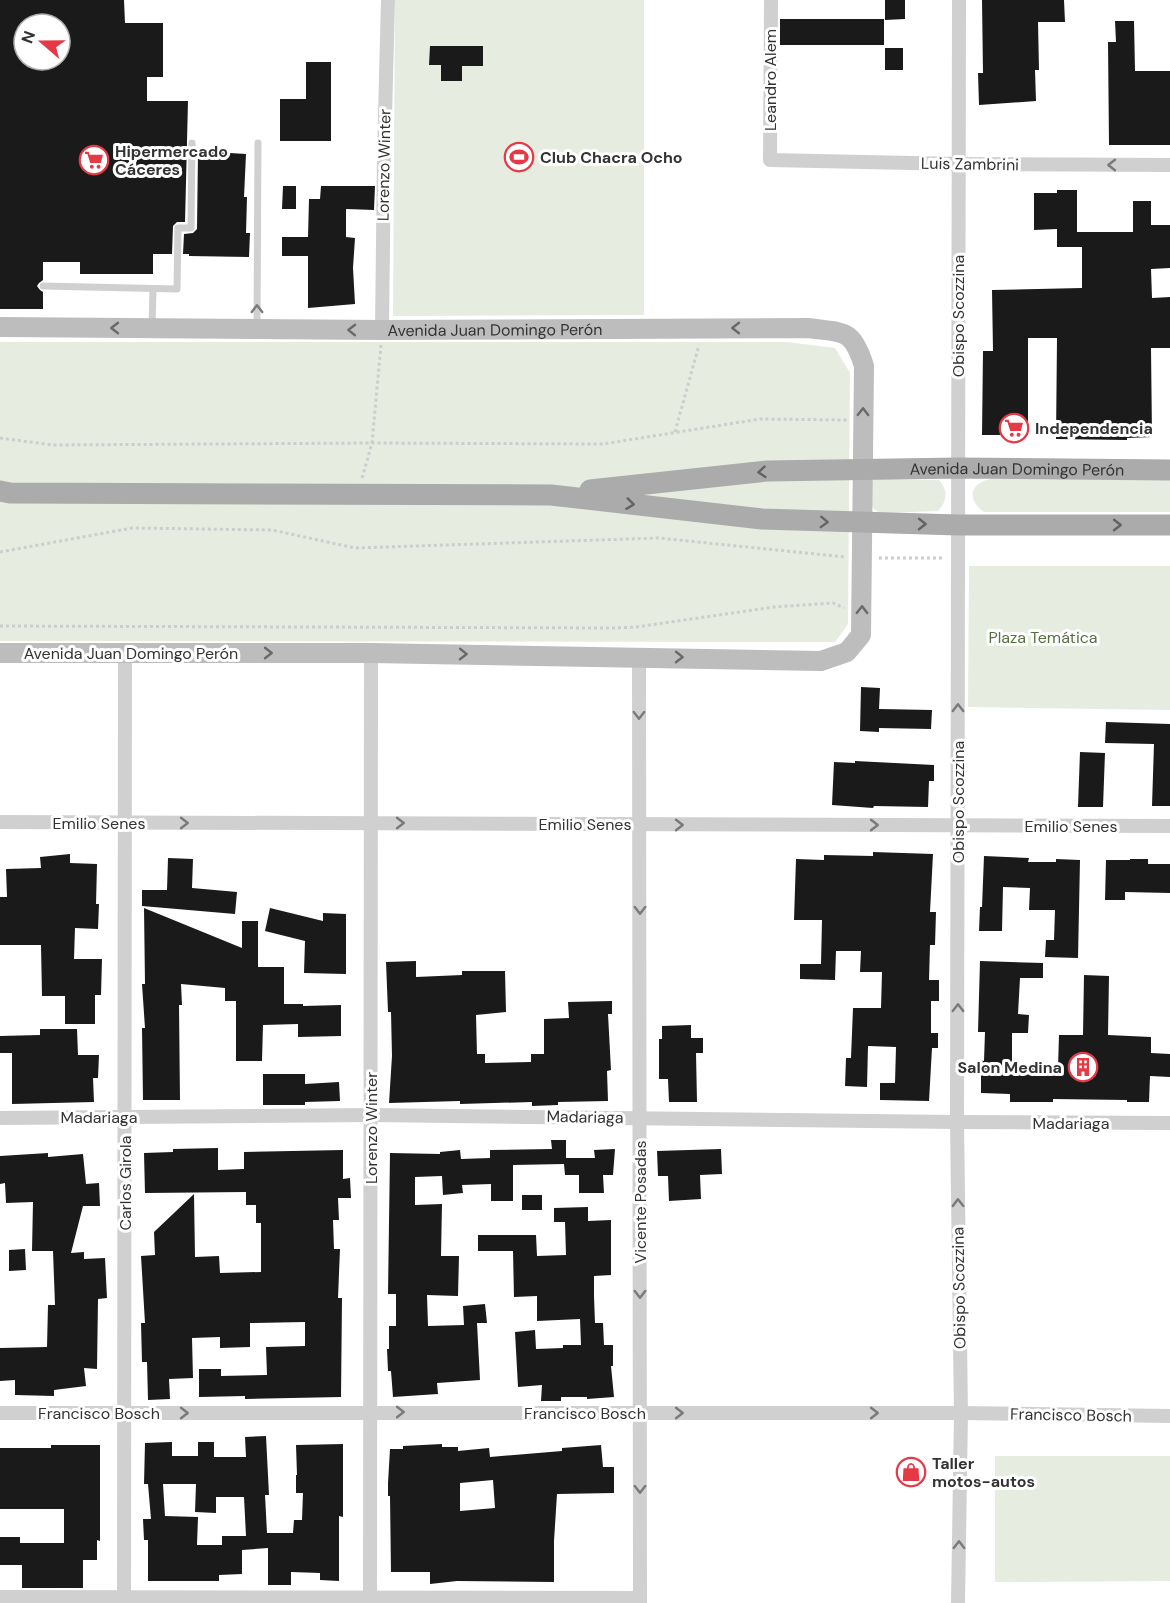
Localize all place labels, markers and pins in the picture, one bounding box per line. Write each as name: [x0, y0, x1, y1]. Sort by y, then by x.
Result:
place label: Hipermercado Cáceres: [115, 141, 228, 180]
sports icon: Club Chacra Ocho: [503, 141, 535, 173]
supermarket icon: Hipermercado Cáceres: [78, 144, 110, 176]
place label: Club Chacra Ocho: [540, 147, 683, 168]
supermarket icon: Independencia: [998, 412, 1030, 444]
place label: Independencia: [1035, 418, 1153, 439]
building icon: Salon Medina: [1067, 1051, 1099, 1083]
place label: Salon Medina: [957, 1057, 1062, 1078]
place label: Taller motos-autos: [932, 1453, 1035, 1492]
shop icon: Taller motos-autos: [895, 1456, 927, 1488]

